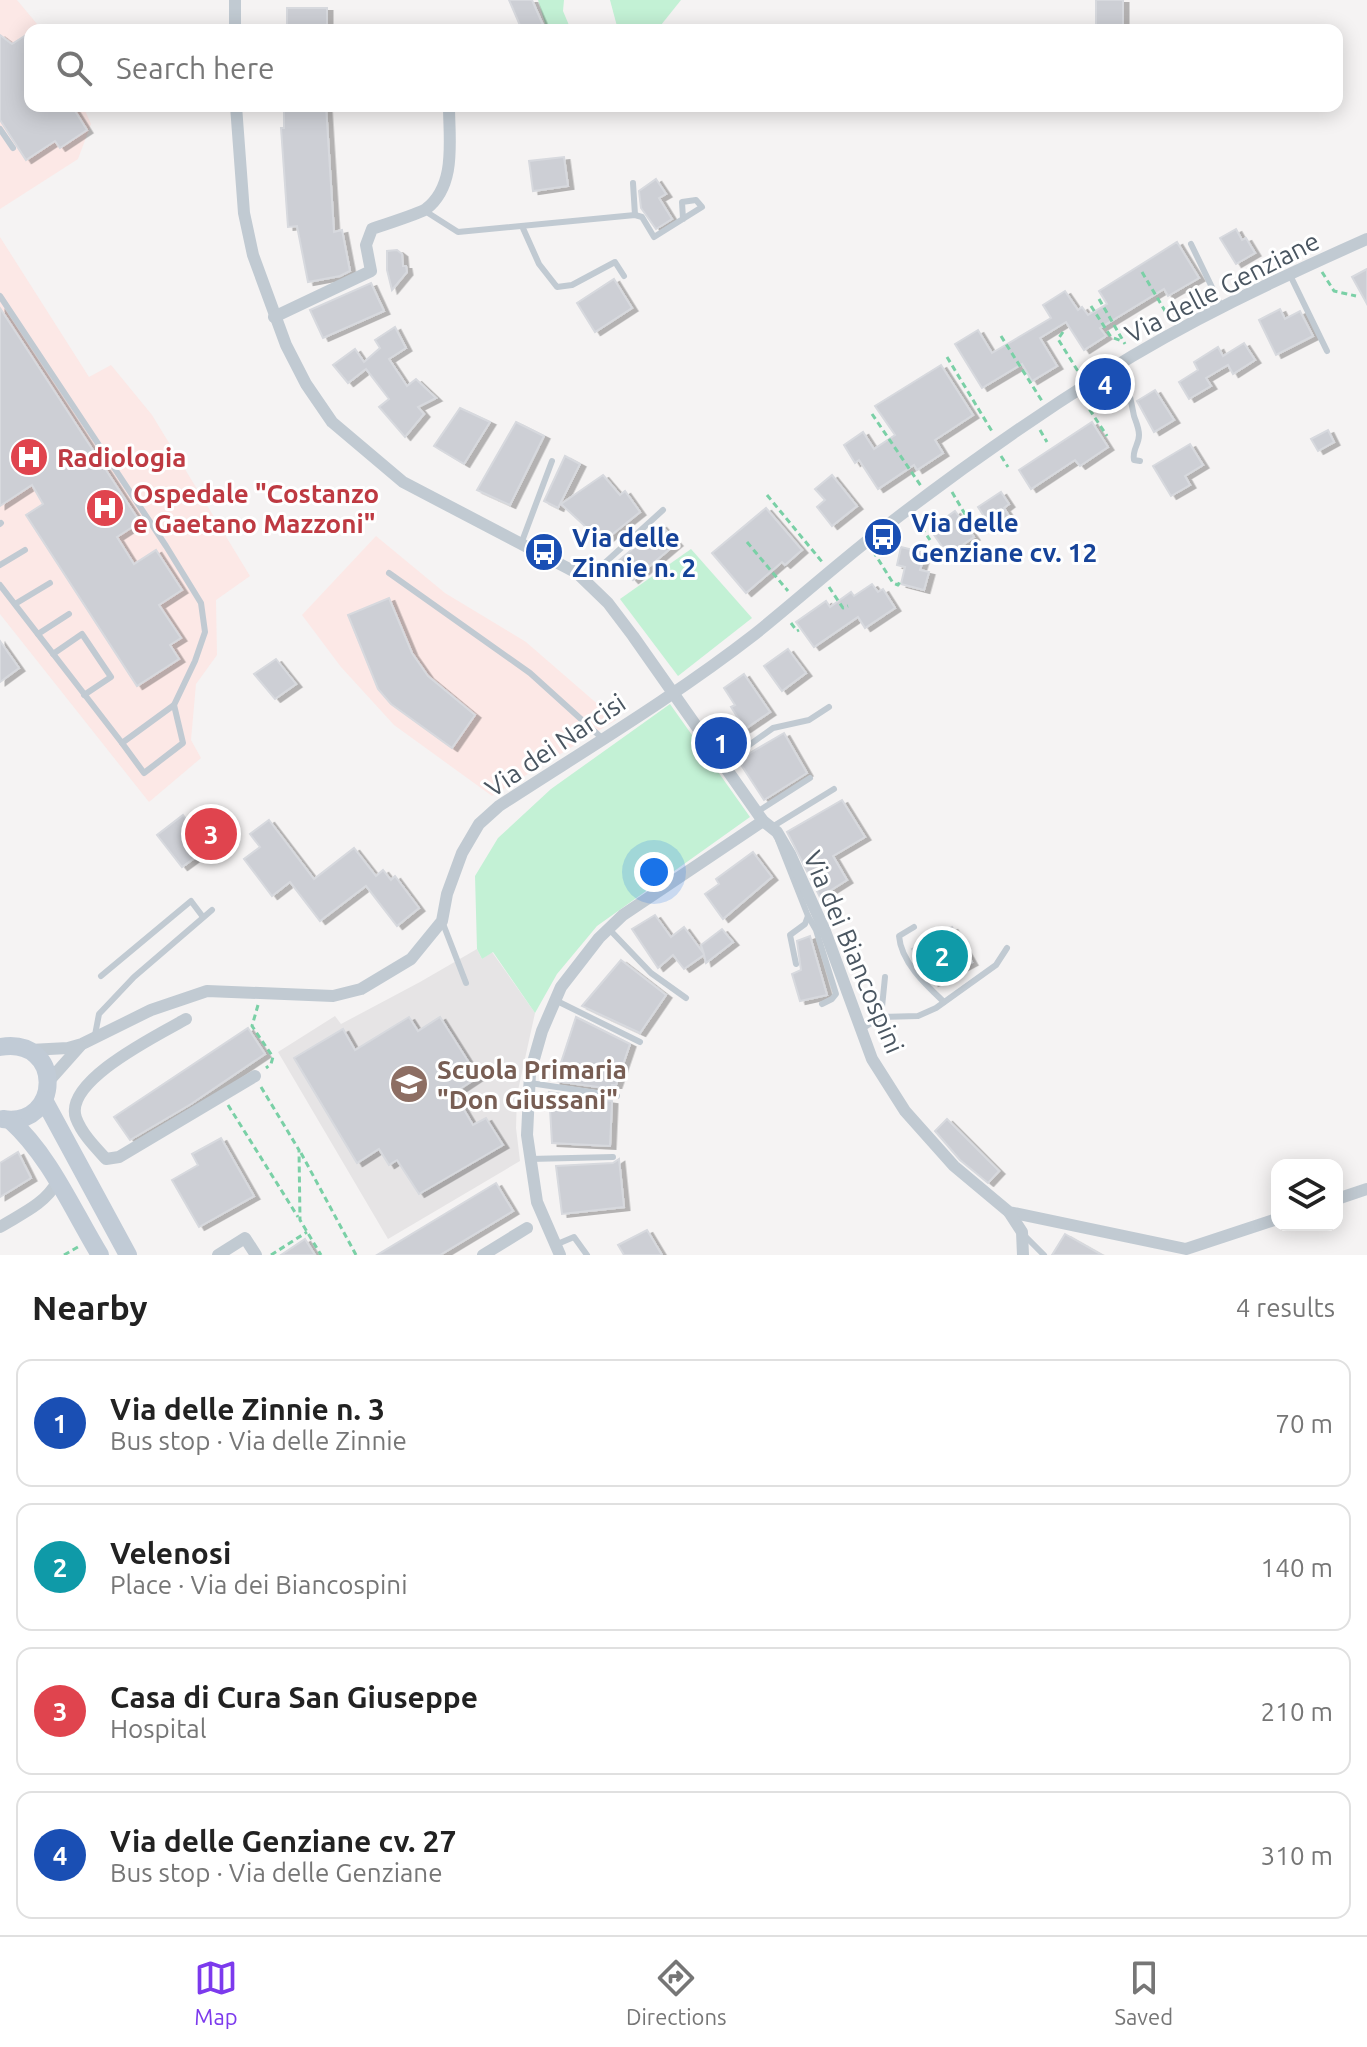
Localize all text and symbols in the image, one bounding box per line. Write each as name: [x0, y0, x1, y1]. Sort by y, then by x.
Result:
search box: [24, 24, 1343, 112]
icon: search: [52, 46, 96, 90]
text: Search here: [116, 51, 275, 85]
street label: Via delle Genziane: [1120, 226, 1324, 348]
pin: 4: [1079, 354, 1131, 414]
hospital icon: Radiologia: [8, 436, 50, 478]
place label: Radiologia: [57, 443, 186, 472]
place label: Ospedale "Costanzo e Gaetano Mazzoni": [133, 479, 379, 538]
hospital icon: Ospedale "Costanzo e Gaetano Mazzoni": [84, 487, 126, 529]
place label: Via delle Genziane cv. 12: [911, 508, 1097, 567]
bus stop icon: Via delle Genziane cv. 12: [862, 516, 904, 558]
place label: Via delle Zinnie n. 2: [572, 523, 696, 582]
bus stop icon: Via delle Zinnie n. 2: [523, 531, 565, 573]
street label: Via dei Narcisi: [479, 688, 631, 802]
pin: 1: [695, 713, 747, 773]
pin: 3: [185, 804, 237, 864]
street label: Via dei Biancospini: [798, 846, 910, 1058]
your location: [634, 852, 674, 892]
pin: 2: [916, 926, 968, 986]
place label: Scuola Primaria "Don Giussani": [437, 1055, 627, 1114]
school or university icon: Scuola Primaria "Don Giussani": [388, 1063, 430, 1105]
map controls: [1271, 1159, 1343, 1231]
button: layers: [1271, 1159, 1343, 1231]
text: Nearby: [32, 1288, 147, 1326]
text: 4 results: [1236, 1293, 1335, 1322]
text: Via delle Zinnie n. 3: [110, 1392, 385, 1426]
text: 1: [53, 1409, 67, 1438]
text: 70 m: [1275, 1409, 1333, 1438]
text: Bus stop · Via delle Zinnie: [110, 1426, 407, 1455]
text: Velenosi: [110, 1536, 231, 1570]
text: 2: [53, 1553, 67, 1582]
text: 140 m: [1261, 1553, 1333, 1582]
text: Place · Via dei Biancospini: [110, 1570, 408, 1599]
text: Casa di Cura San Giuseppe: [110, 1680, 478, 1714]
text: 3: [53, 1697, 67, 1726]
text: 210 m: [1261, 1697, 1333, 1726]
text: Hospital: [110, 1714, 207, 1743]
text: Via delle Genziane cv. 27: [110, 1824, 456, 1858]
text: 4: [53, 1841, 67, 1870]
text: 310 m: [1261, 1841, 1333, 1870]
text: Bus stop · Via delle Genziane: [110, 1858, 443, 1887]
tab: Map: [194, 1956, 238, 2029]
tab: Directions: [626, 1956, 727, 2029]
tab: Saved: [1114, 1956, 1173, 2029]

